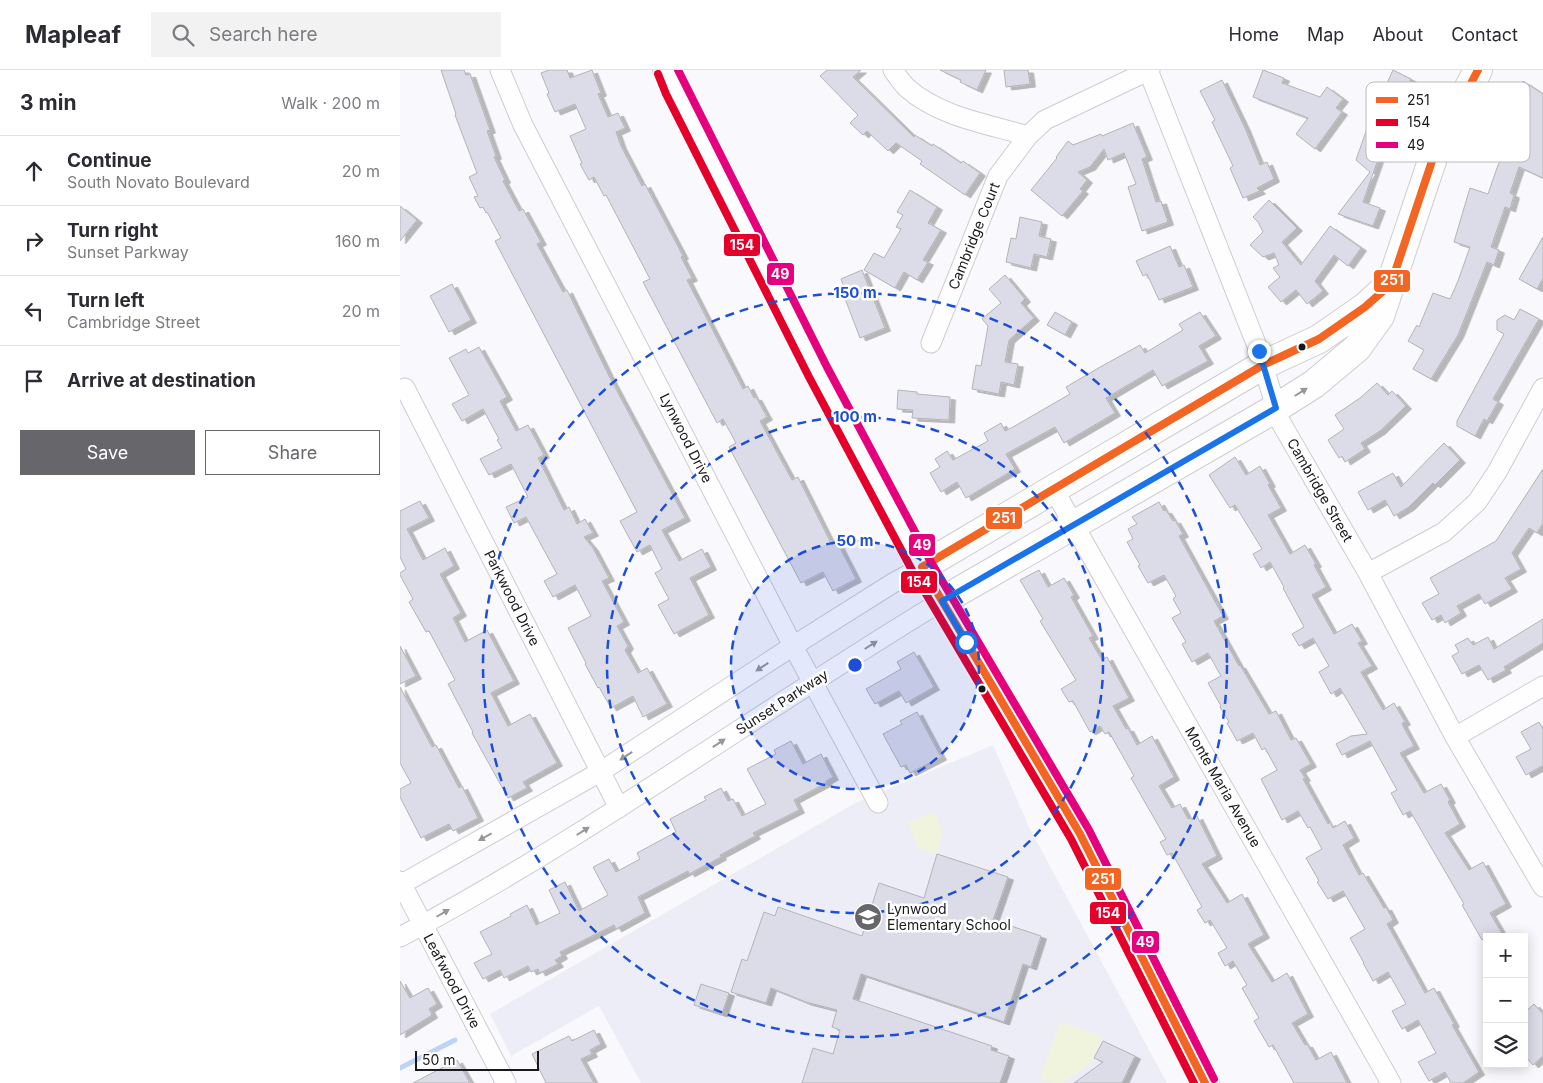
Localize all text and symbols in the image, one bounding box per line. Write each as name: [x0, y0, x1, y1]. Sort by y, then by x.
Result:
search box: [151, 12, 501, 57]
text: Mapleaf: [25, 20, 121, 49]
icon: search: [169, 21, 197, 49]
text: Search here: [209, 23, 318, 46]
text: Home: [1229, 24, 1279, 45]
text: Map: [1307, 24, 1344, 45]
text: About: [1372, 24, 1423, 45]
text: Contact: [1451, 24, 1518, 45]
legend: [1366, 82, 1530, 162]
text: 3 min: [20, 90, 76, 115]
text: 251: [1407, 91, 1430, 108]
text: Walk · 200 m: [281, 93, 380, 113]
text: 154: [1407, 113, 1430, 130]
text: 49: [1407, 136, 1425, 153]
text: Continue: [67, 149, 152, 172]
icon: ahead: [20, 157, 48, 185]
text: 20 m: [342, 161, 380, 181]
text: South Novato Boulevard: [67, 172, 250, 192]
street label: Cambridge Court: [944, 179, 1003, 292]
text: Turn right: [67, 219, 158, 242]
icon: right: [20, 227, 48, 255]
text: 160 m: [335, 231, 380, 251]
line badge: 154: [723, 233, 761, 257]
text: 154: [730, 236, 754, 253]
text: Sunset Parkway: [67, 242, 189, 262]
line badge: 49: [766, 262, 795, 286]
text: 49: [771, 265, 789, 282]
line badge: 251: [1373, 269, 1411, 293]
text: 251: [1380, 271, 1404, 288]
text: 150 m: [833, 283, 877, 302]
text: Turn left: [67, 289, 145, 312]
icon: left: [20, 297, 48, 325]
text: 20 m: [342, 301, 380, 321]
text: Cambridge Street: [67, 312, 200, 332]
route end: [1248, 340, 1271, 363]
unlabelled marker: [1297, 342, 1307, 352]
icon: arrive: [20, 367, 48, 395]
text: Arrive at destination: [67, 369, 256, 392]
one-way arrow: [1295, 387, 1308, 396]
street label: Lynwood Drive: [657, 390, 716, 485]
text: 100 m: [833, 407, 877, 426]
button: Save: [20, 430, 195, 475]
button: Share: [205, 430, 380, 475]
street label: Cambridge Street: [1284, 435, 1357, 545]
line badge: 251: [985, 506, 1023, 530]
text: 251: [992, 509, 1016, 526]
text: 50 m: [837, 531, 873, 550]
line badge: 49: [908, 533, 936, 557]
text: 49: [913, 536, 931, 553]
street label: Parkwood Drive: [481, 547, 544, 649]
line badge: 154: [900, 570, 938, 594]
text: 154: [907, 573, 931, 590]
route start: [955, 631, 978, 654]
one-way arrow: [864, 641, 877, 650]
centre of rings: [846, 656, 864, 674]
one-way arrow: [755, 662, 768, 671]
street label: Sunset Parkway: [732, 665, 831, 738]
unlabelled marker: [977, 684, 987, 694]
street label: Monte Maria Avenue: [1182, 724, 1265, 850]
one-way arrow: [712, 738, 726, 747]
one-way arrow: [619, 751, 632, 760]
one-way arrow: [576, 827, 589, 836]
one-way arrow: [478, 833, 493, 841]
line badge: 251: [1084, 867, 1122, 891]
text: 251: [1091, 870, 1115, 887]
place label: Lynwood Elementary School: [887, 900, 1011, 933]
line badge: 154: [1089, 901, 1127, 925]
school or university icon: Lynwood Elementary School: [853, 902, 883, 932]
text: 154: [1096, 904, 1120, 921]
one-way arrow: [436, 909, 449, 918]
line badge: 49: [1131, 930, 1160, 954]
street label: Leafwood Drive: [420, 931, 485, 1031]
text: 49: [1136, 933, 1154, 950]
map controls: [1483, 933, 1528, 1068]
button: +: [1483, 933, 1528, 978]
button: −: [1483, 978, 1528, 1023]
button: layers: [1483, 1023, 1528, 1068]
scale bar: [415, 1048, 539, 1071]
text: 50 m: [422, 1051, 456, 1068]

